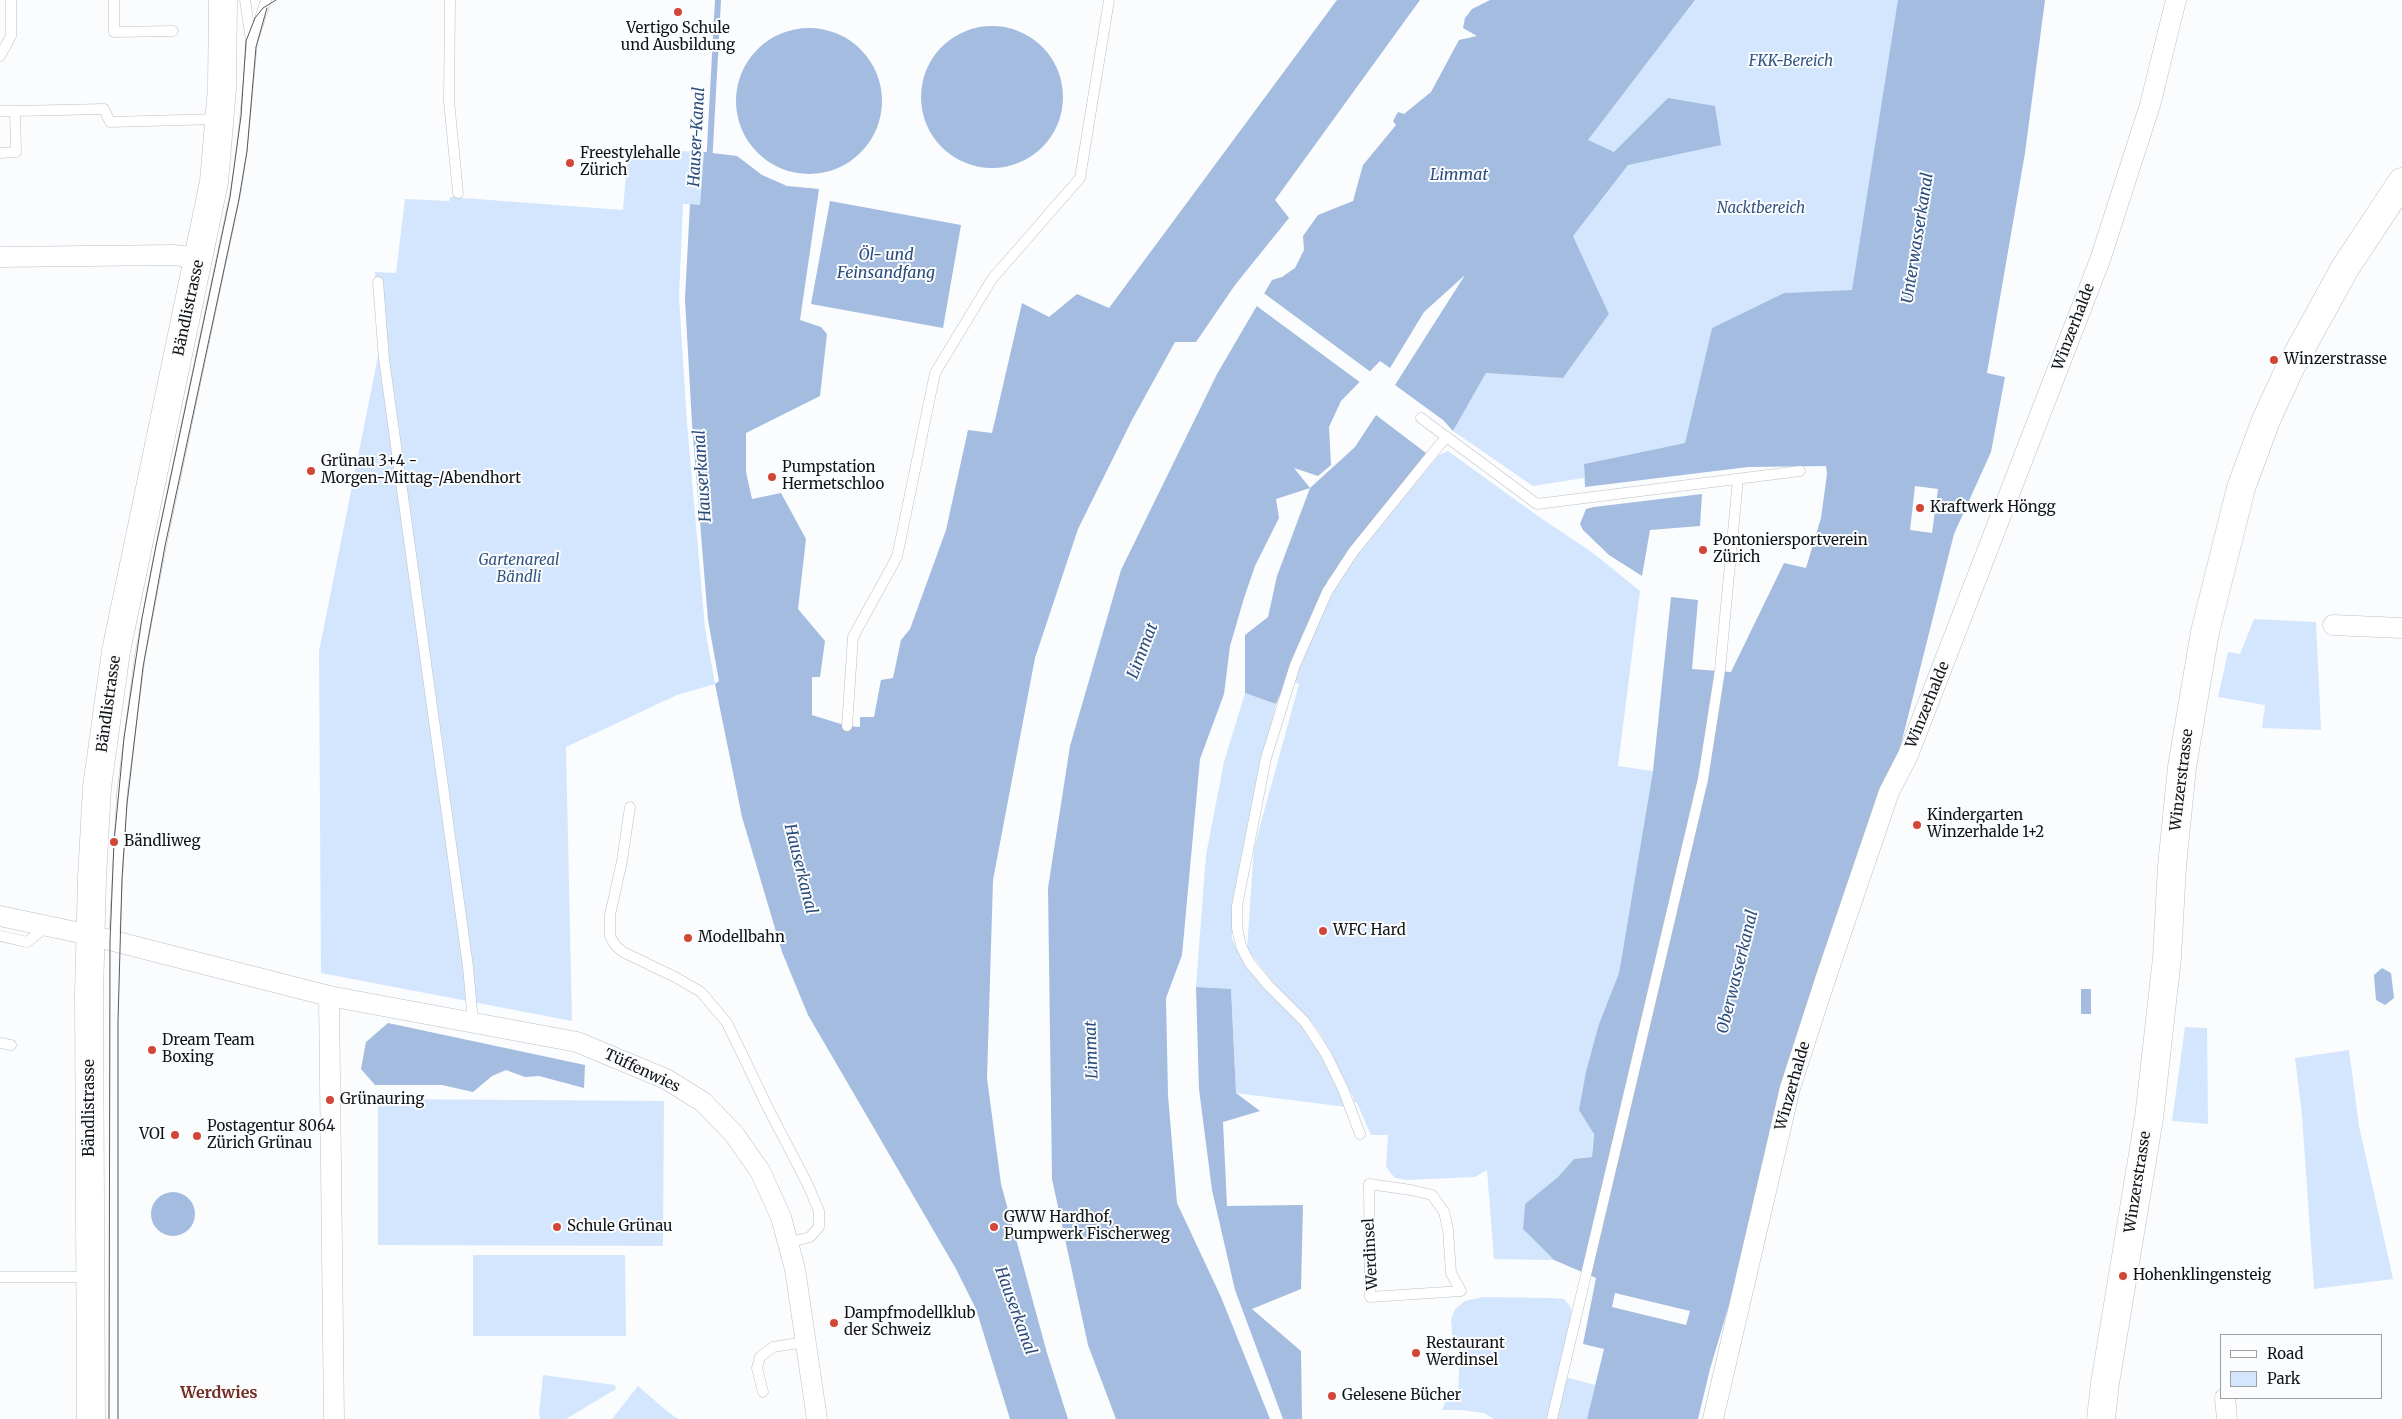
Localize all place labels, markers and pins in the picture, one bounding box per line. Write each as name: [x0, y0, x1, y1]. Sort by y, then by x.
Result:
marker: Vertigo Schule und Ausbildung: [672, 6, 684, 18]
place label: Vertigo Schule und Ausbildung: [621, 20, 735, 55]
place label: Freestylehalle Zürich: [580, 145, 680, 180]
marker: Freestylehalle Zürich: [564, 157, 576, 169]
place label: Winzerstrasse: [2284, 351, 2387, 369]
marker: Winzerstrasse: [2268, 354, 2280, 366]
place label: Grünau 3+4 - Morgen-Mittag-/Abendhort: [321, 453, 521, 488]
place label: Pumpstation Hermetschloo: [782, 459, 884, 494]
marker: Grünau 3+4 - Morgen-Mittag-/Abendhort: [305, 465, 317, 477]
marker: Pumpstation Hermetschloo: [766, 471, 778, 483]
place label: Kraftwerk Höngg: [1930, 499, 2056, 517]
marker: Kraftwerk Höngg: [1914, 502, 1926, 514]
place label: Pontoniersportverein Zürich: [1713, 532, 1868, 567]
marker: Pontoniersportverein Zürich: [1697, 544, 1709, 556]
place label: Kindergarten Winzerhalde 1+2: [1927, 807, 2044, 842]
marker: Kindergarten Winzerhalde 1+2: [1911, 819, 1923, 831]
place label: Bändliweg: [124, 833, 200, 851]
marker: Bändliweg: [108, 836, 120, 848]
place label: WFC Hard: [1333, 922, 1406, 940]
marker: WFC Hard: [1317, 925, 1329, 937]
place label: Modellbahn: [698, 929, 785, 947]
marker: Modellbahn: [682, 932, 694, 944]
place label: Dream Team Boxing: [162, 1032, 255, 1067]
marker: Dream Team Boxing: [146, 1044, 158, 1056]
place label: Grünauring: [340, 1091, 424, 1109]
marker: Grünauring: [324, 1094, 336, 1106]
place label: Postagentur 8064 Zürich Grünau: [207, 1118, 335, 1153]
place label: VOI: [139, 1126, 165, 1144]
marker: VOI: [169, 1129, 181, 1141]
marker: Postagentur 8064 Zürich Grünau: [191, 1130, 203, 1142]
place label: GWW Hardhof, Pumpwerk Fischerweg: [1004, 1209, 1170, 1244]
place label: Schule Grünau: [567, 1218, 672, 1236]
marker: Schule Grünau: [551, 1221, 563, 1233]
marker: GWW Hardhof, Pumpwerk Fischerweg: [988, 1221, 1000, 1233]
place label: Hohenklingensteig: [2133, 1267, 2271, 1285]
marker: Hohenklingensteig: [2117, 1270, 2129, 1282]
place label: Dampfmodellklub der Schweiz: [844, 1305, 975, 1340]
marker: Dampfmodellklub der Schweiz: [828, 1317, 840, 1329]
place label: Restaurant Werdinsel: [1426, 1335, 1505, 1370]
marker: Restaurant Werdinsel: [1410, 1347, 1422, 1359]
place label: Gelesene Bücher: [1342, 1387, 1461, 1405]
marker: Gelesene Bücher: [1326, 1390, 1338, 1402]

